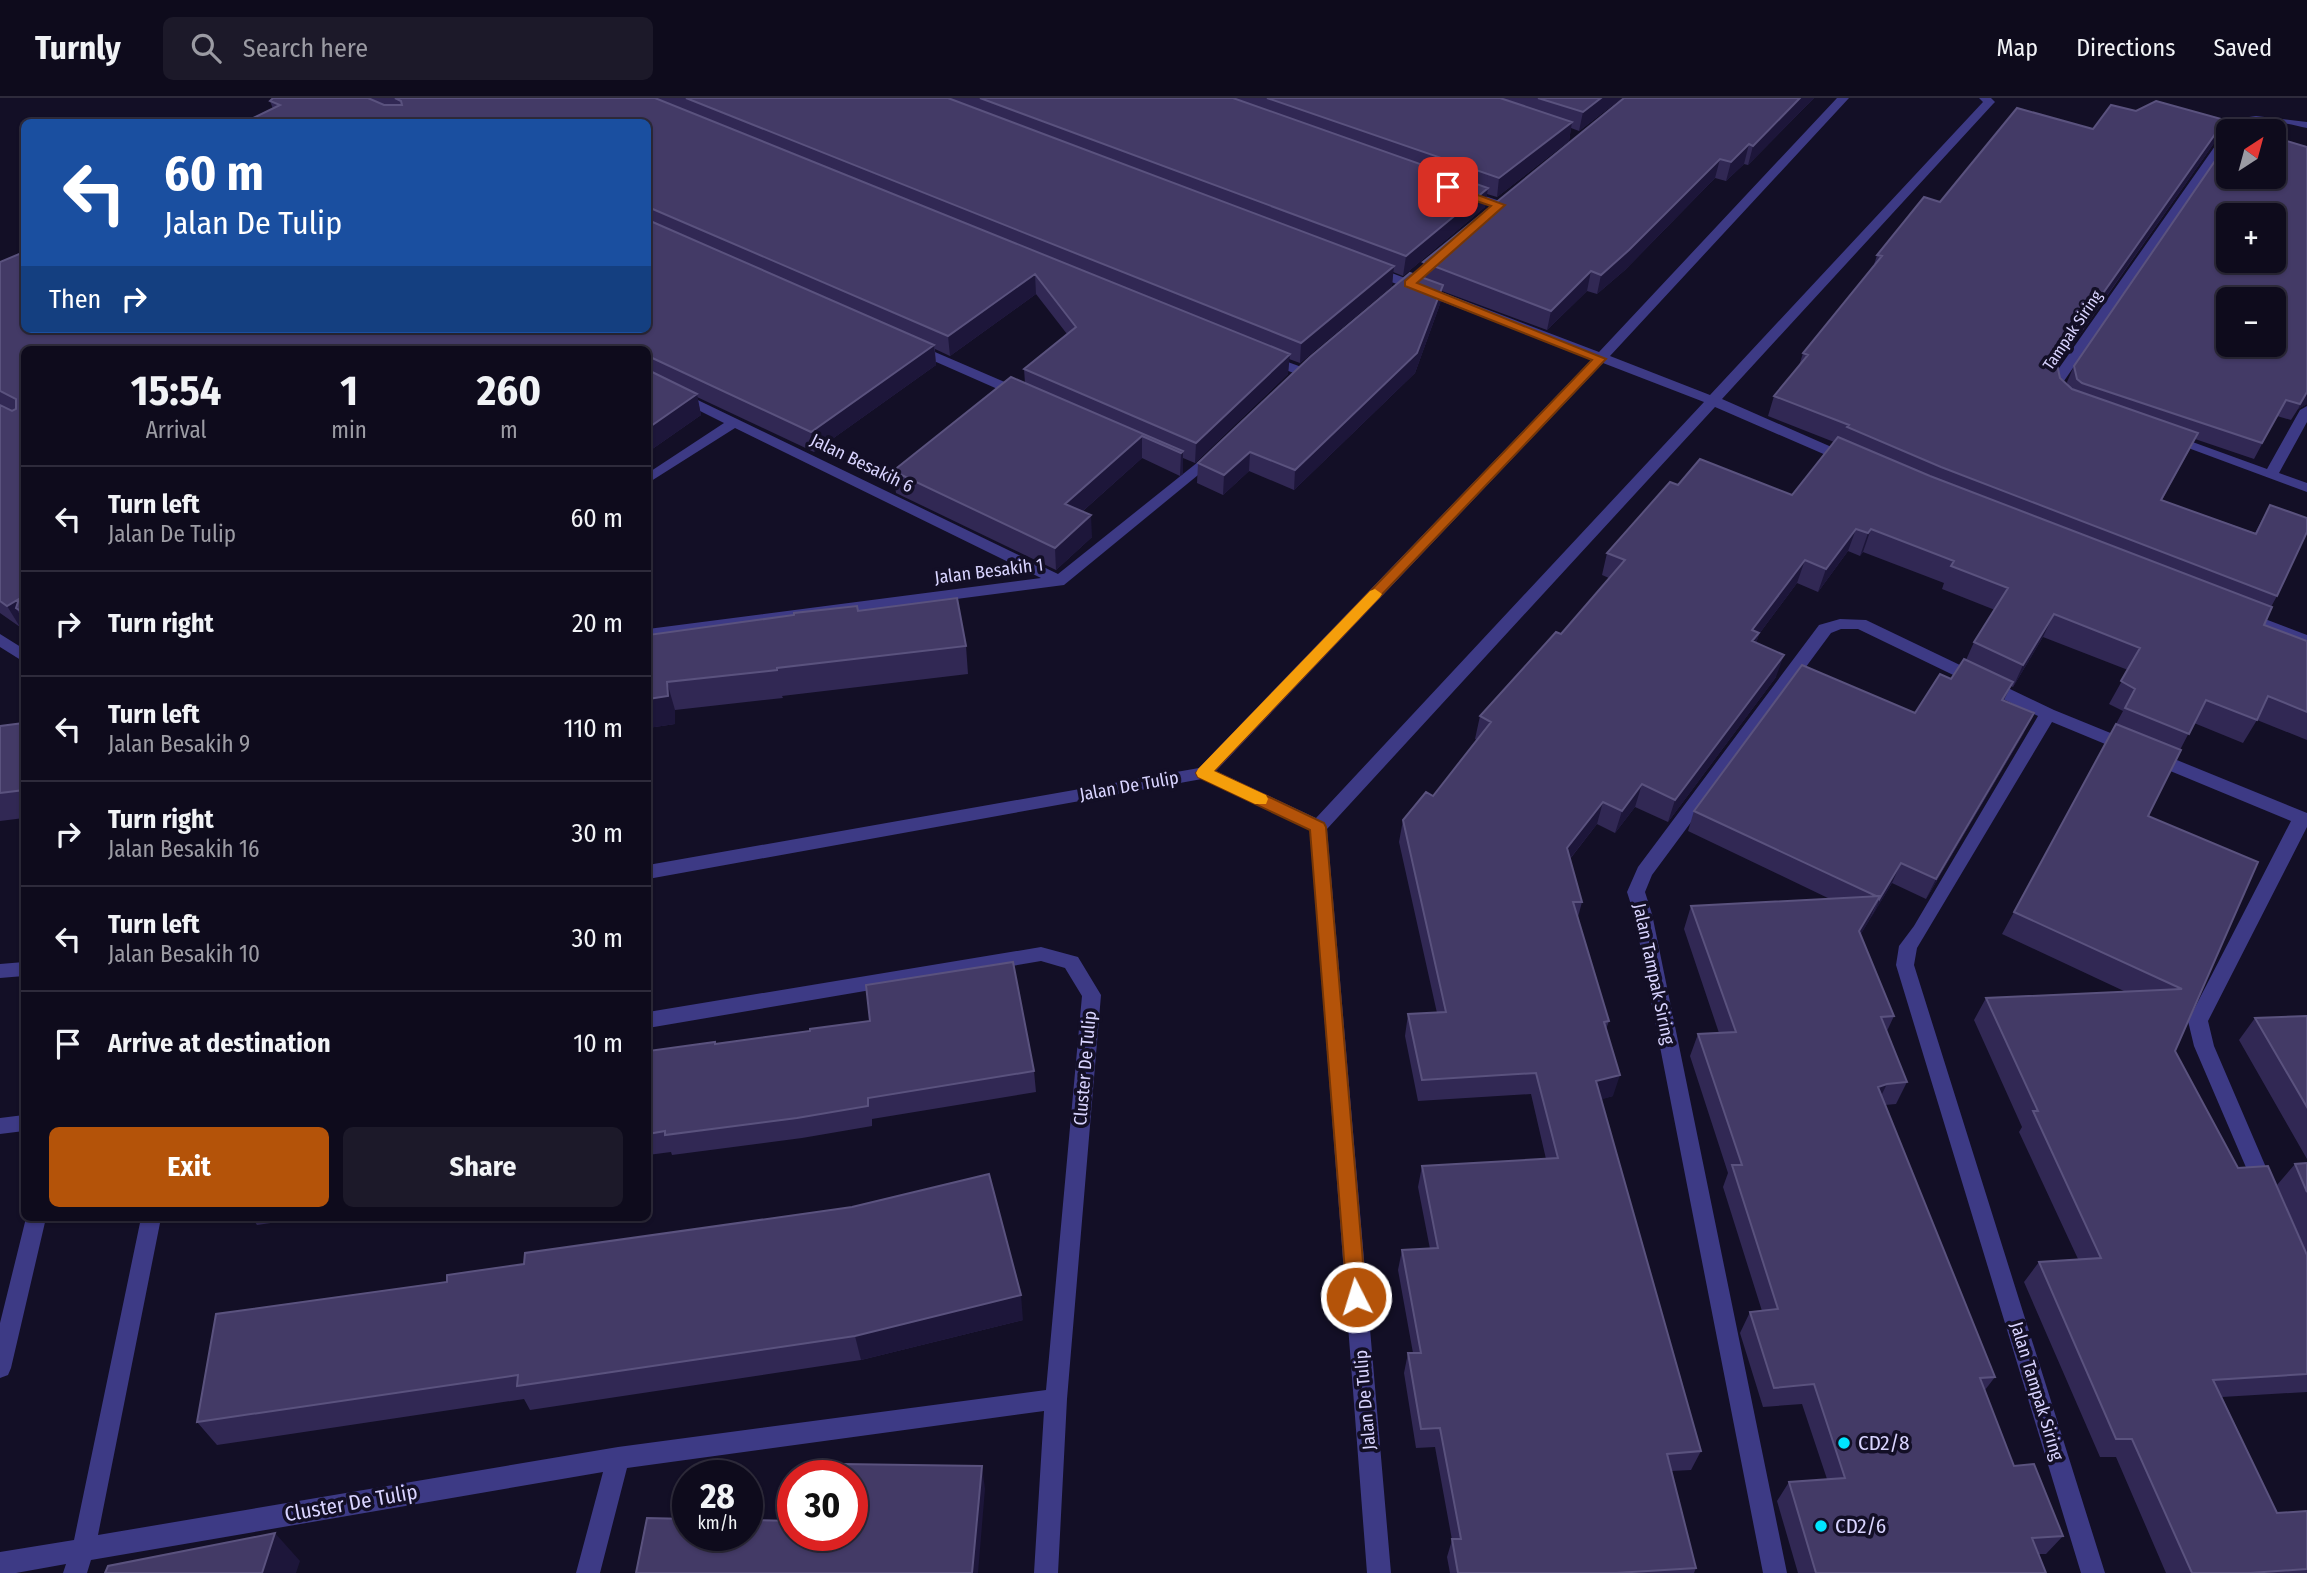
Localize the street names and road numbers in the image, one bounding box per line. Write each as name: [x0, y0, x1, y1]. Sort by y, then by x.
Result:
street label: Tampak Siring: [2039, 287, 2106, 374]
street label: Jalan Besakih 6: [807, 429, 917, 497]
street label: Jalan Besakih 1: [933, 553, 1045, 589]
street label: Jalan De Tulip: [1078, 766, 1180, 806]
street label: Jalan Tampak Siring: [1628, 901, 1680, 1047]
street label: Cluster De Tulip: [1069, 1010, 1101, 1126]
street label: Jalan Tampak Siring: [2005, 1319, 2069, 1464]
street label: Jalan De Tulip: [1350, 1349, 1380, 1451]
street label: Cluster De Tulip: [282, 1479, 420, 1527]

